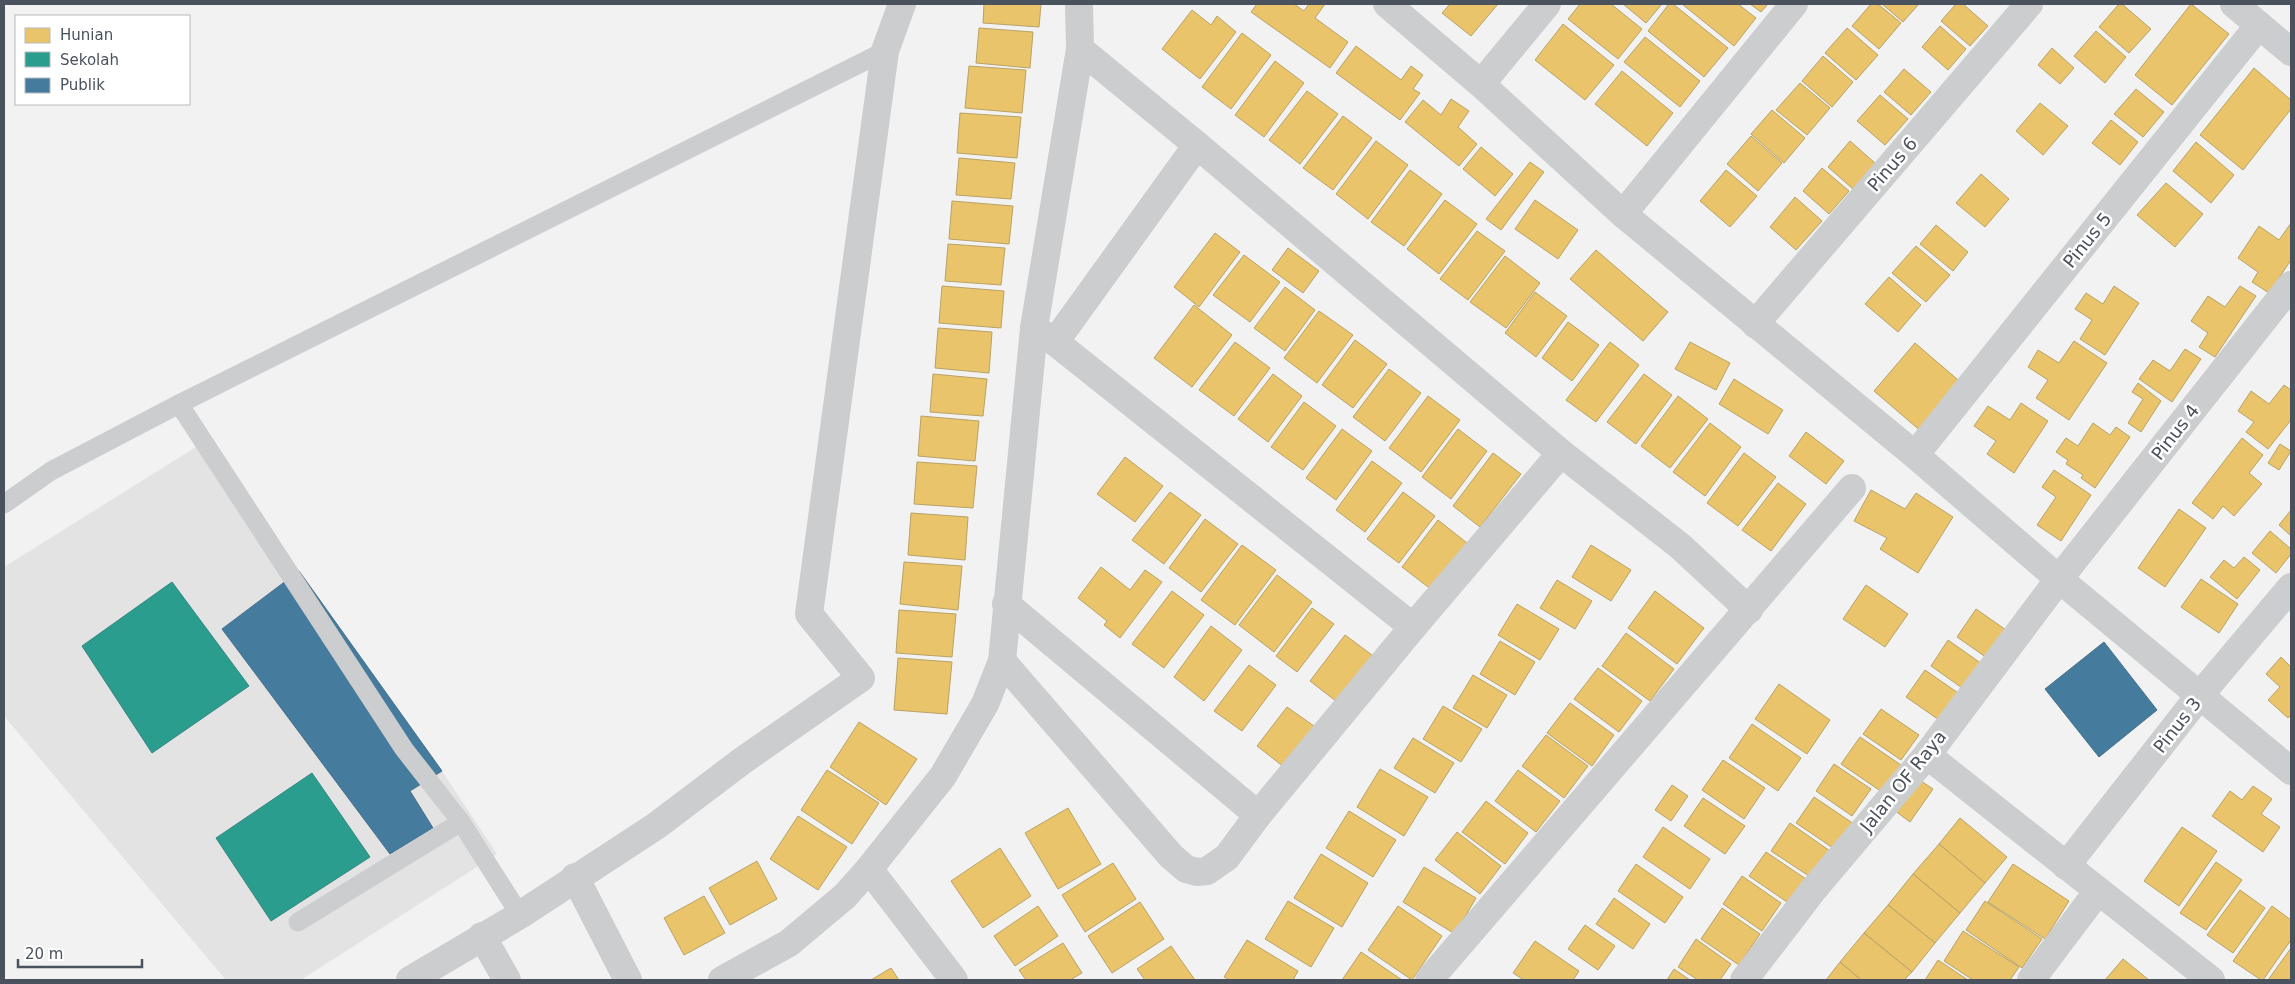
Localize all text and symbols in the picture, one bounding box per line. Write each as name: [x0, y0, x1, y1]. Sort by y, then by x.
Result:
legend: [15, 15, 190, 105]
text: Hunian: [60, 26, 113, 44]
text: Sekolah: [60, 51, 119, 69]
text: Publik: [60, 76, 105, 94]
street label: Pinus 6: [1863, 133, 1921, 195]
street label: Pinus 5: [2058, 208, 2116, 272]
street label: Pinus 4: [2147, 400, 2203, 464]
street label: Pinus 3: [2149, 693, 2205, 757]
street label: Jalan OF Raya: [1855, 726, 1950, 837]
scale bar: [18, 936, 141, 968]
text: 20 m: [25, 945, 63, 963]

